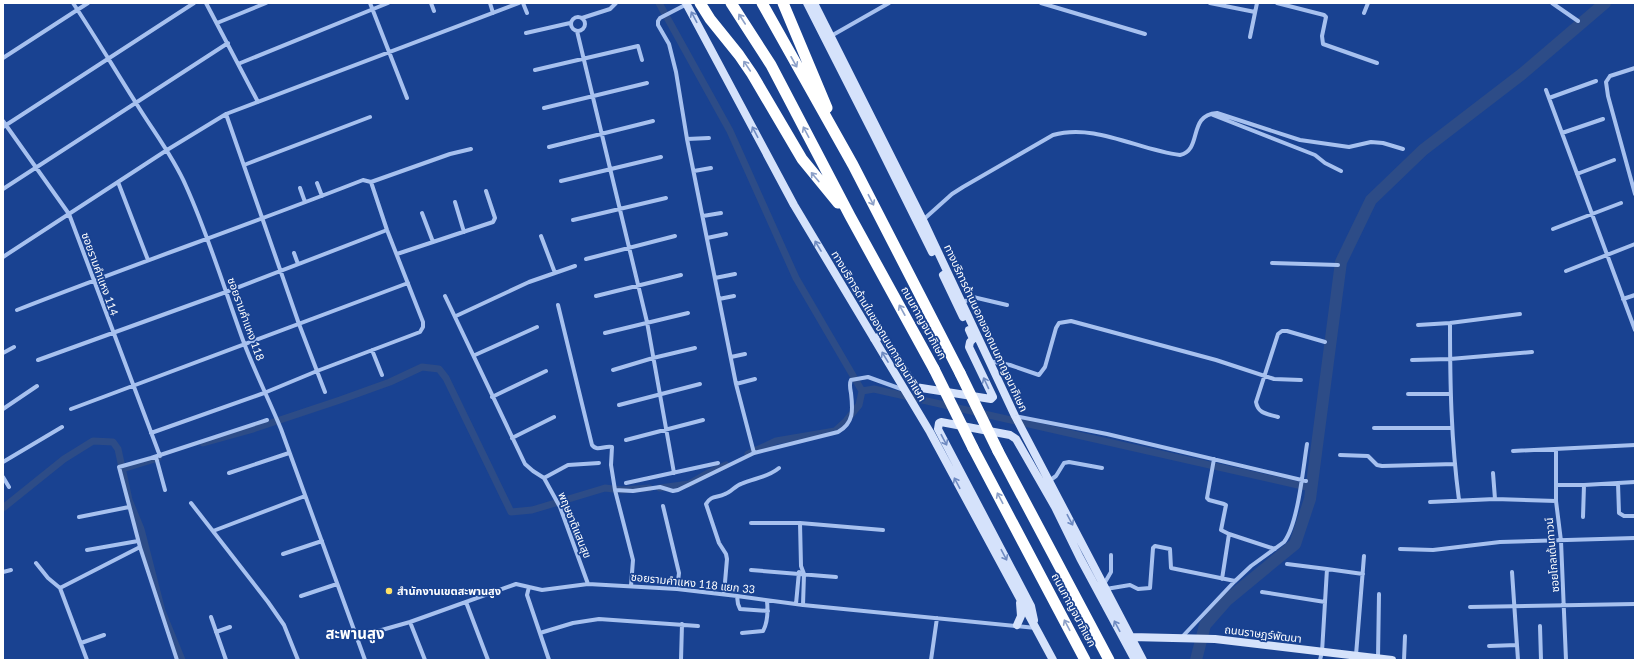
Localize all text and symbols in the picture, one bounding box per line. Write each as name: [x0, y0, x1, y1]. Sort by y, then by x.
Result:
one-way arrow: [690, 12, 697, 24]
one-way arrow: [738, 14, 746, 25]
one-way arrow: [791, 56, 799, 68]
one-way arrow: [743, 61, 751, 72]
one-way arrow: [751, 126, 759, 138]
one-way arrow: [802, 127, 809, 139]
one-way arrow: [811, 171, 820, 182]
one-way arrow: [868, 193, 875, 205]
street label: ซอยรามคำแหง 114: [79, 231, 122, 318]
one-way arrow: [814, 240, 822, 252]
street label: ทางบริการด้านนอกของถนนกาญจนาภิเษก: [942, 242, 1031, 413]
street label: ทางบริการด้านในของถนนกาญจนาภิเษก: [829, 248, 930, 403]
street label: ซอยรามคำแหง 118: [225, 276, 268, 362]
street label: ถนนกาญจนาภิเษก: [899, 284, 950, 362]
one-way arrow: [897, 304, 905, 316]
one-way arrow: [881, 352, 889, 363]
one-way arrow: [982, 377, 989, 389]
one-way arrow: [940, 434, 948, 446]
one-way arrow: [953, 477, 961, 489]
street label: พฤษชาติแสนสุข: [555, 490, 595, 560]
one-way arrow: [996, 492, 1003, 504]
one-way arrow: [1066, 514, 1074, 526]
street label: ซอยโกลเด้นทาวน์: [1542, 517, 1561, 593]
one-way arrow: [1001, 549, 1008, 561]
street label: ซอยรามคำแหง 118 แยก 33: [630, 570, 756, 595]
street label: ถนนกาญจนาภิเษก: [1050, 571, 1099, 649]
place label: สำนักงานเขตสะพานสูง: [397, 584, 501, 598]
marker: สำนักงานเขตสะพานสูง: [384, 586, 394, 596]
one-way arrow: [1063, 620, 1070, 632]
one-way arrow: [1112, 620, 1120, 632]
street label: ถนนราษฏร์พัฒนา: [1224, 622, 1302, 645]
district label: สะพานสูง: [325, 624, 385, 644]

